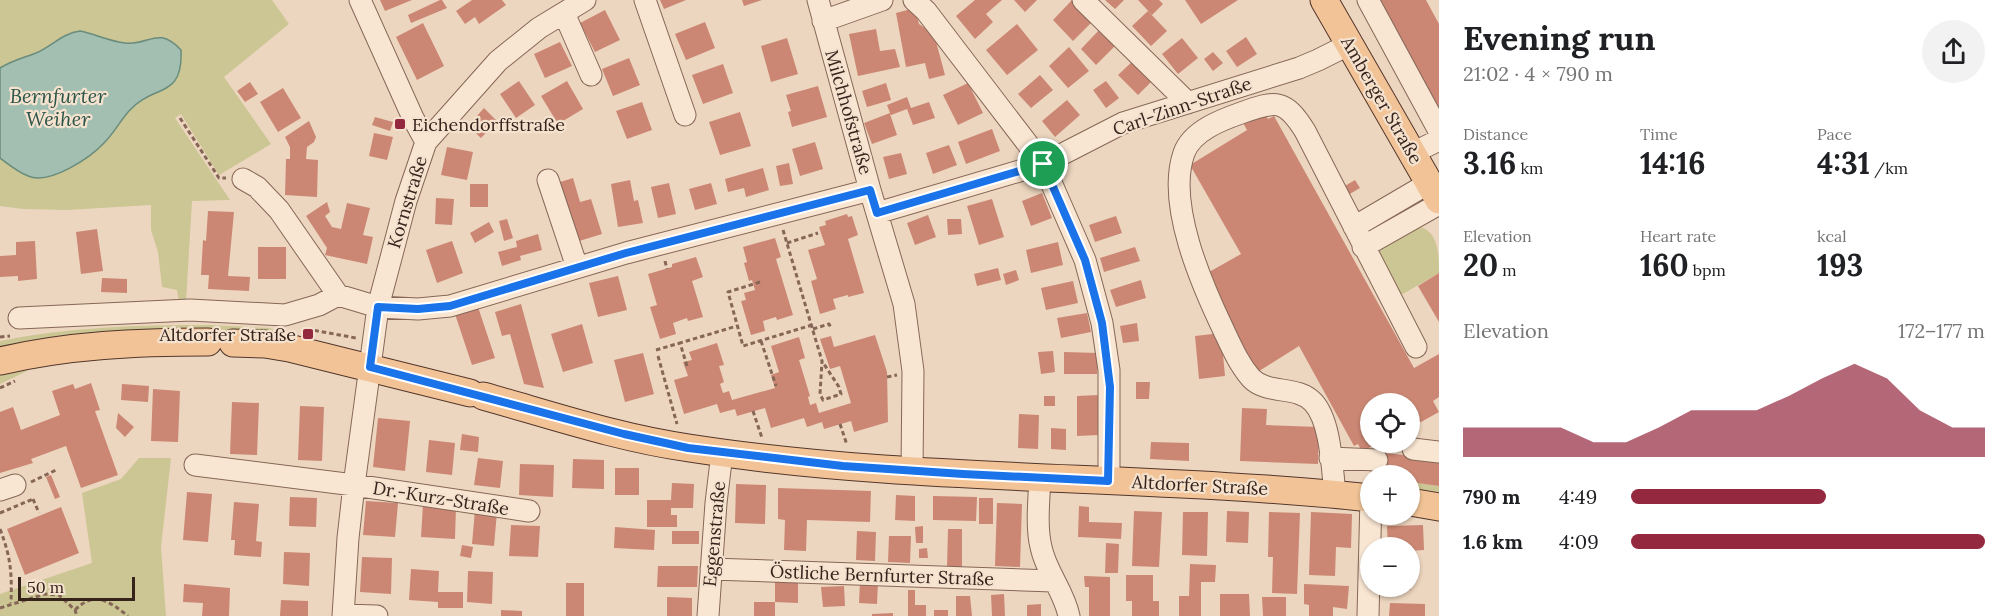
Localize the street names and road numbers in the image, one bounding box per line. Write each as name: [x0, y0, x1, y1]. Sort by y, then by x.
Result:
street label: Amberger Straße: [1336, 31, 1428, 168]
street label: Milchhofstraße: [820, 47, 878, 177]
street label: Carl-Zinn-Straße: [1110, 71, 1255, 140]
street label: Kornstraße: [382, 153, 432, 251]
street label: Altdorfer Straße: [1130, 470, 1269, 500]
street label: Dr.-Kurz-Straße: [371, 476, 511, 520]
street label: Eggenstraße: [698, 480, 730, 588]
street label: Östliche Bernfurter Straße: [770, 560, 995, 590]

